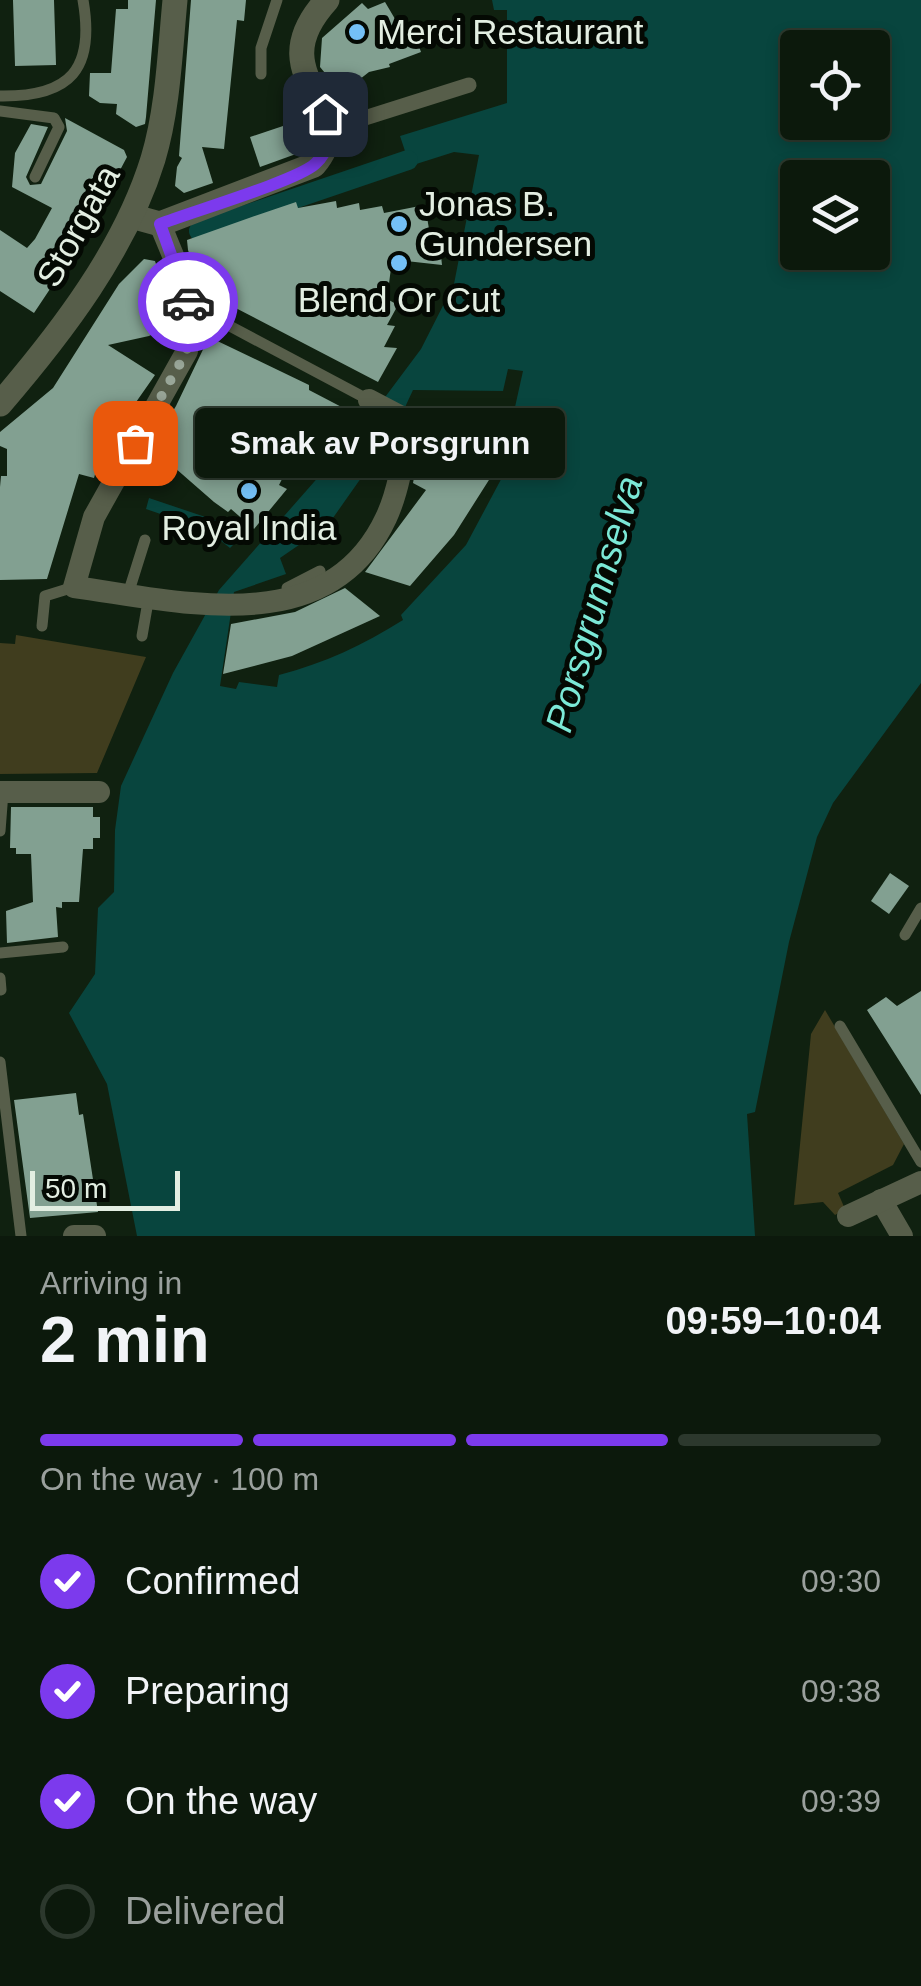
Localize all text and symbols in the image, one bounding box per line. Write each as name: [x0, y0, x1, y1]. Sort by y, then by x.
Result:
place label: Merci Restaurant: [377, 12, 644, 51]
marker: Merci Restaurant: [346, 21, 368, 43]
map controls: [780, 30, 890, 270]
button: locate: [780, 30, 890, 140]
pin: [283, 72, 368, 157]
icon: home: [298, 87, 353, 142]
street label: Storgata: [28, 158, 127, 293]
button: layers: [780, 160, 890, 270]
place label: Jonas B. Gundersen: [419, 184, 592, 263]
marker: Jonas B. Gundersen: [388, 213, 410, 235]
courier: [138, 252, 238, 352]
marker: Blend Or Cut: [388, 252, 410, 274]
icon: car: [161, 275, 216, 330]
place label: Blend Or Cut: [298, 280, 500, 319]
pin: [93, 401, 178, 486]
callout: Smak av Porsgrunn: [195, 408, 565, 478]
icon: bag: [108, 416, 163, 471]
text: Smak av Porsgrunn: [230, 425, 530, 461]
water label: Porsgrunnselva: [537, 471, 651, 737]
marker: Royal India: [238, 480, 260, 502]
place label: Royal India: [161, 508, 337, 547]
scale bar: [30, 1166, 180, 1210]
text: 50 m: [45, 1173, 107, 1204]
text: Arriving in: [40, 1265, 182, 1301]
text: 09:59–10:04: [665, 1300, 881, 1342]
text: 2 min: [40, 1303, 210, 1376]
text: On the way · 100 m: [40, 1461, 319, 1497]
icon: check: [40, 1554, 95, 1609]
text: Confirmed: [125, 1560, 300, 1602]
text: 09:30: [801, 1563, 881, 1599]
icon: check: [40, 1664, 95, 1719]
text: Preparing: [125, 1670, 290, 1712]
text: 09:38: [801, 1673, 881, 1709]
icon: check: [40, 1774, 95, 1829]
text: On the way: [125, 1780, 317, 1822]
text: 09:39: [801, 1783, 881, 1819]
text: Delivered: [125, 1890, 286, 1932]

